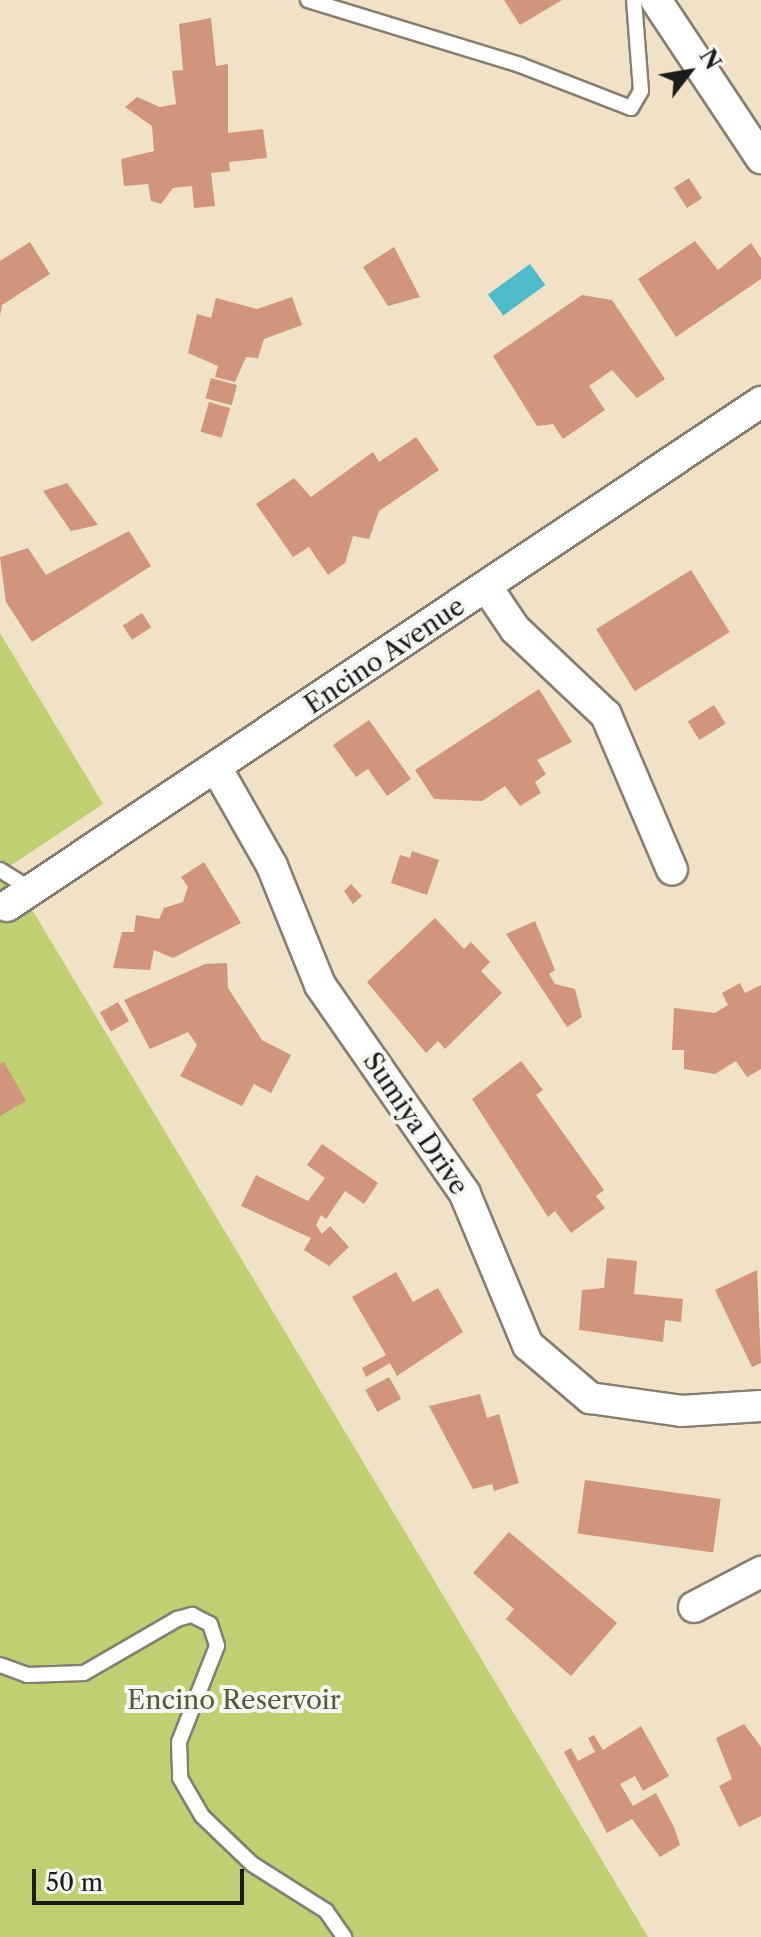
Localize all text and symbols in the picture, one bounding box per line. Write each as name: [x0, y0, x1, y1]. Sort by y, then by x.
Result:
north arrow: [649, 32, 729, 112]
text: N: [694, 44, 726, 75]
street label: Encino Avenue: [299, 591, 471, 721]
street label: Sumiya Drive: [356, 1047, 474, 1201]
park label: Encino Reservoir: [127, 1685, 341, 1717]
scale bar: [36, 1853, 248, 1903]
text: 50 m: [46, 1868, 103, 1897]

